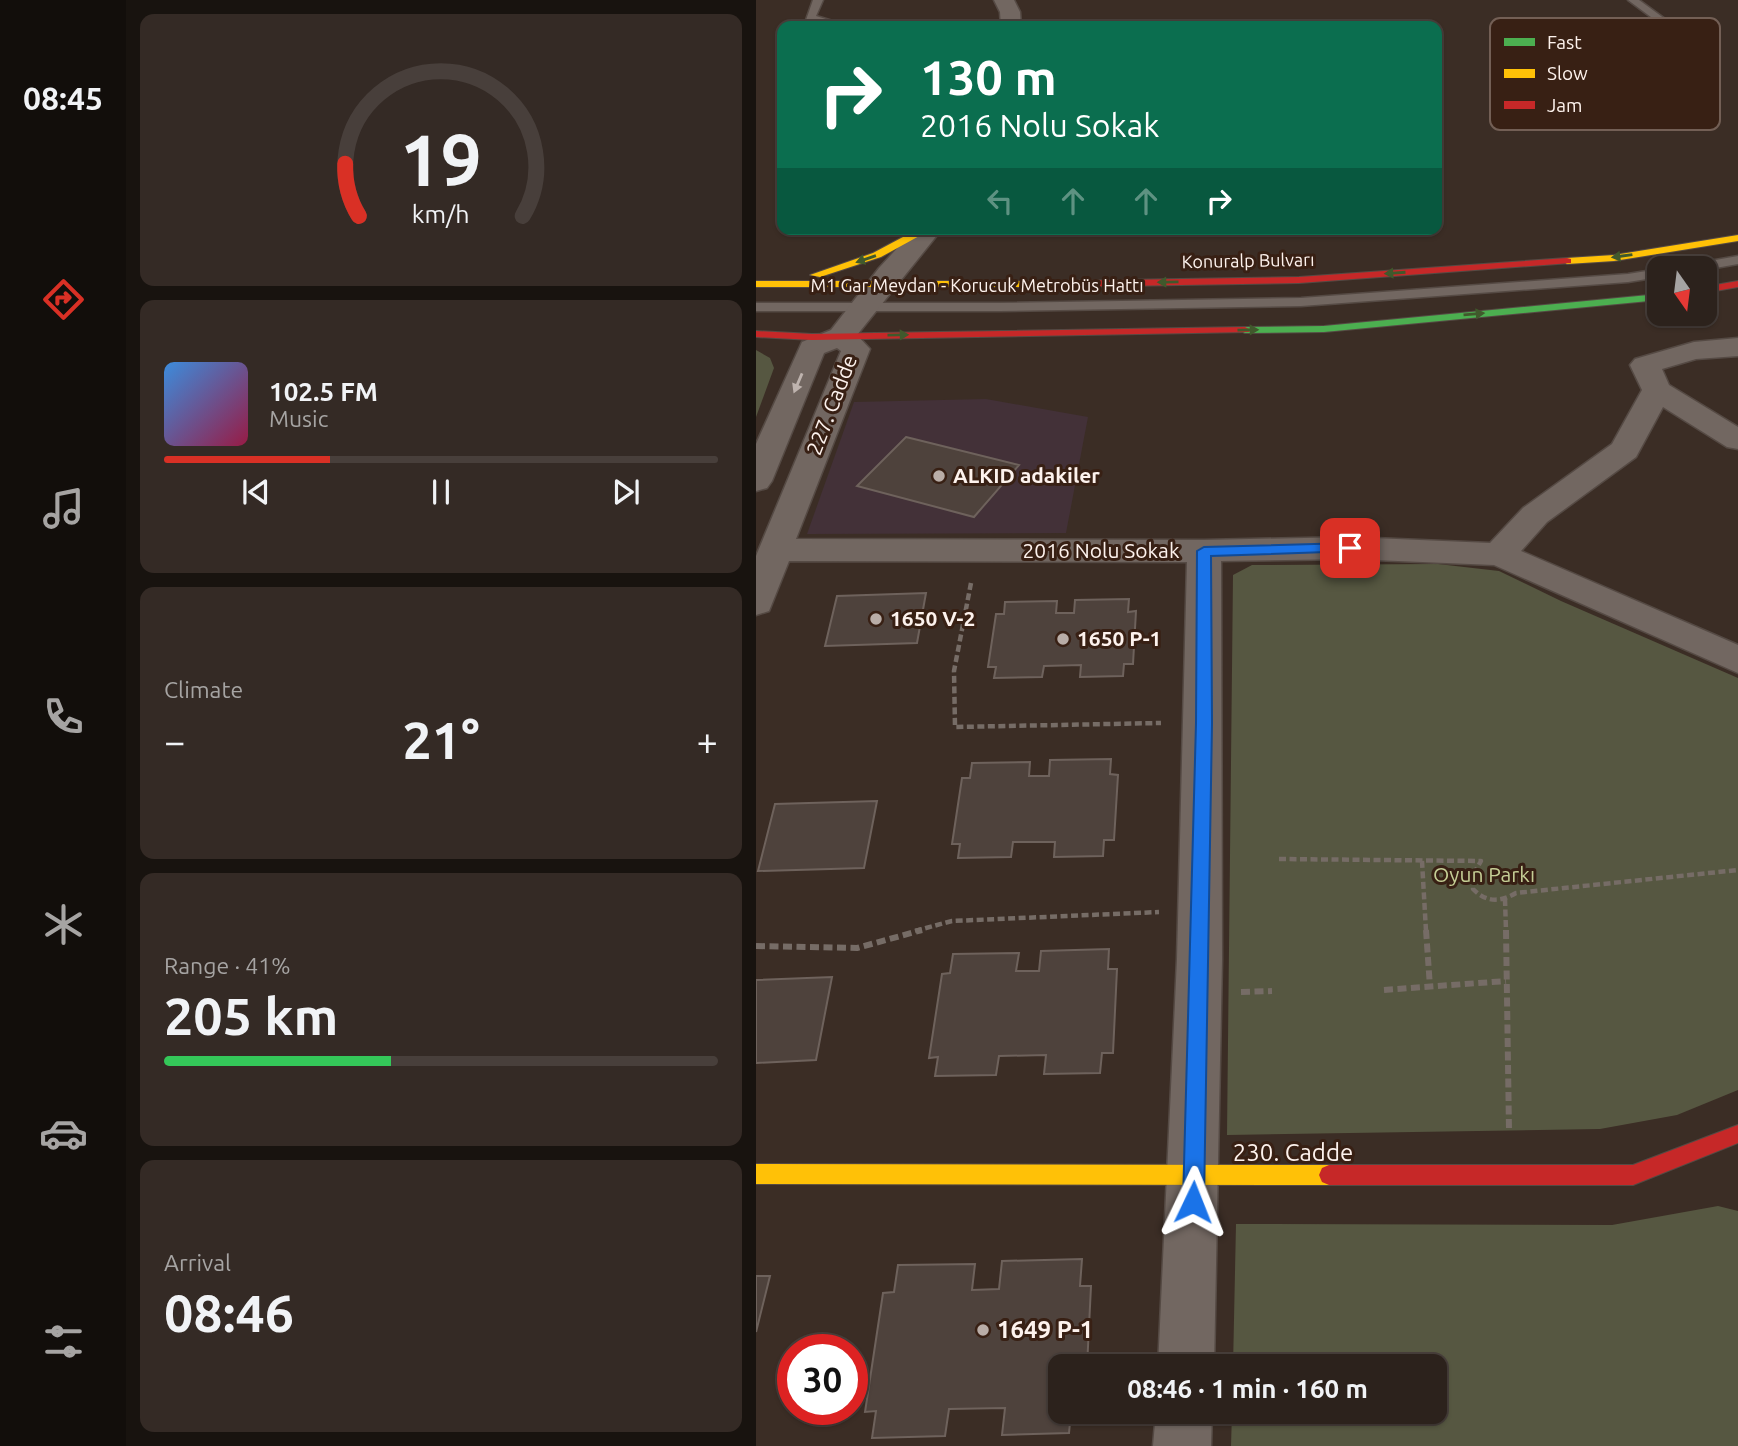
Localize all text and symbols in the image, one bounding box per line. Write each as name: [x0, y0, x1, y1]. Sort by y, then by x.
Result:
legend: [1490, 18, 1720, 130]
text: Fast: [1547, 31, 1582, 53]
icon: right: [805, 49, 896, 140]
text: 130 m: [920, 49, 1057, 104]
text: Slow: [1547, 62, 1588, 84]
text: 08:45: [23, 80, 103, 116]
text: Jam: [1547, 94, 1583, 116]
text: 2016 Nolu Sokak: [920, 107, 1159, 143]
text: 19: [400, 119, 482, 201]
icon: left: [981, 182, 1019, 220]
icon: ahead: [1054, 182, 1092, 220]
icon: ahead: [1127, 182, 1165, 220]
icon: right: [1200, 182, 1238, 220]
text: km/h: [412, 200, 470, 228]
street label: Konuralp Bulvarı: [1181, 249, 1315, 271]
one-way arrow: [1611, 251, 1633, 262]
one-way arrow: [855, 254, 876, 265]
north arrow: [1647, 256, 1717, 326]
map controls: [1647, 256, 1717, 326]
one-way arrow: [1384, 268, 1406, 279]
icon: directions: [39, 275, 88, 324]
street label: M1 Gar Meydan - Korucuk Metrobüs Hattı: [810, 275, 1144, 295]
one-way arrow: [1157, 276, 1179, 288]
one-way arrow: [1464, 309, 1486, 320]
one-way arrow: [1237, 324, 1259, 336]
one-way arrow: [887, 330, 909, 341]
street label: 227. Cadde: [801, 351, 861, 458]
one-way arrow: [792, 372, 803, 393]
text: 102.5 FM: [269, 377, 378, 406]
text: Music: [269, 406, 328, 431]
place label: ALKID adakiler: [953, 463, 1100, 487]
marker: ALKID adakiler: [931, 468, 947, 484]
icon: previous: [237, 473, 275, 511]
icon: pause: [422, 473, 460, 511]
icon: next: [607, 473, 645, 511]
icon: music: [39, 484, 88, 533]
pin: [1320, 518, 1380, 578]
icon: arrive: [1331, 529, 1369, 567]
street label: 2016 Nolu Sokak: [1022, 538, 1180, 562]
place label: 1650 V-2: [890, 606, 975, 630]
marker: 1650 V-2: [868, 611, 884, 627]
place label: 1650 P-1: [1077, 626, 1161, 650]
marker: 1650 P-1: [1055, 631, 1071, 647]
text: Climate: [164, 677, 243, 702]
icon: phone: [39, 692, 88, 741]
text: 21°: [402, 711, 480, 769]
text: −: [164, 720, 185, 762]
text: +: [697, 720, 718, 762]
park label: Oyun Parkı: [1433, 862, 1535, 886]
icon: climate: [39, 900, 88, 949]
text: Range · 41%: [164, 953, 291, 978]
text: 205 km: [164, 987, 338, 1045]
icon: car: [39, 1109, 88, 1158]
street label: 230. Cadde: [1233, 1139, 1353, 1166]
position arrow: [1156, 1165, 1230, 1239]
text: Arrival: [164, 1250, 231, 1275]
text: 08:46: [164, 1284, 294, 1342]
place label: 1649 P-1: [997, 1316, 1093, 1343]
icon: filters: [39, 1317, 88, 1366]
marker: 1649 P-1: [975, 1322, 991, 1338]
speed limit sign: 30: [777, 1334, 868, 1425]
text: 08:46 · 1 min · 160 m: [1127, 1374, 1368, 1403]

